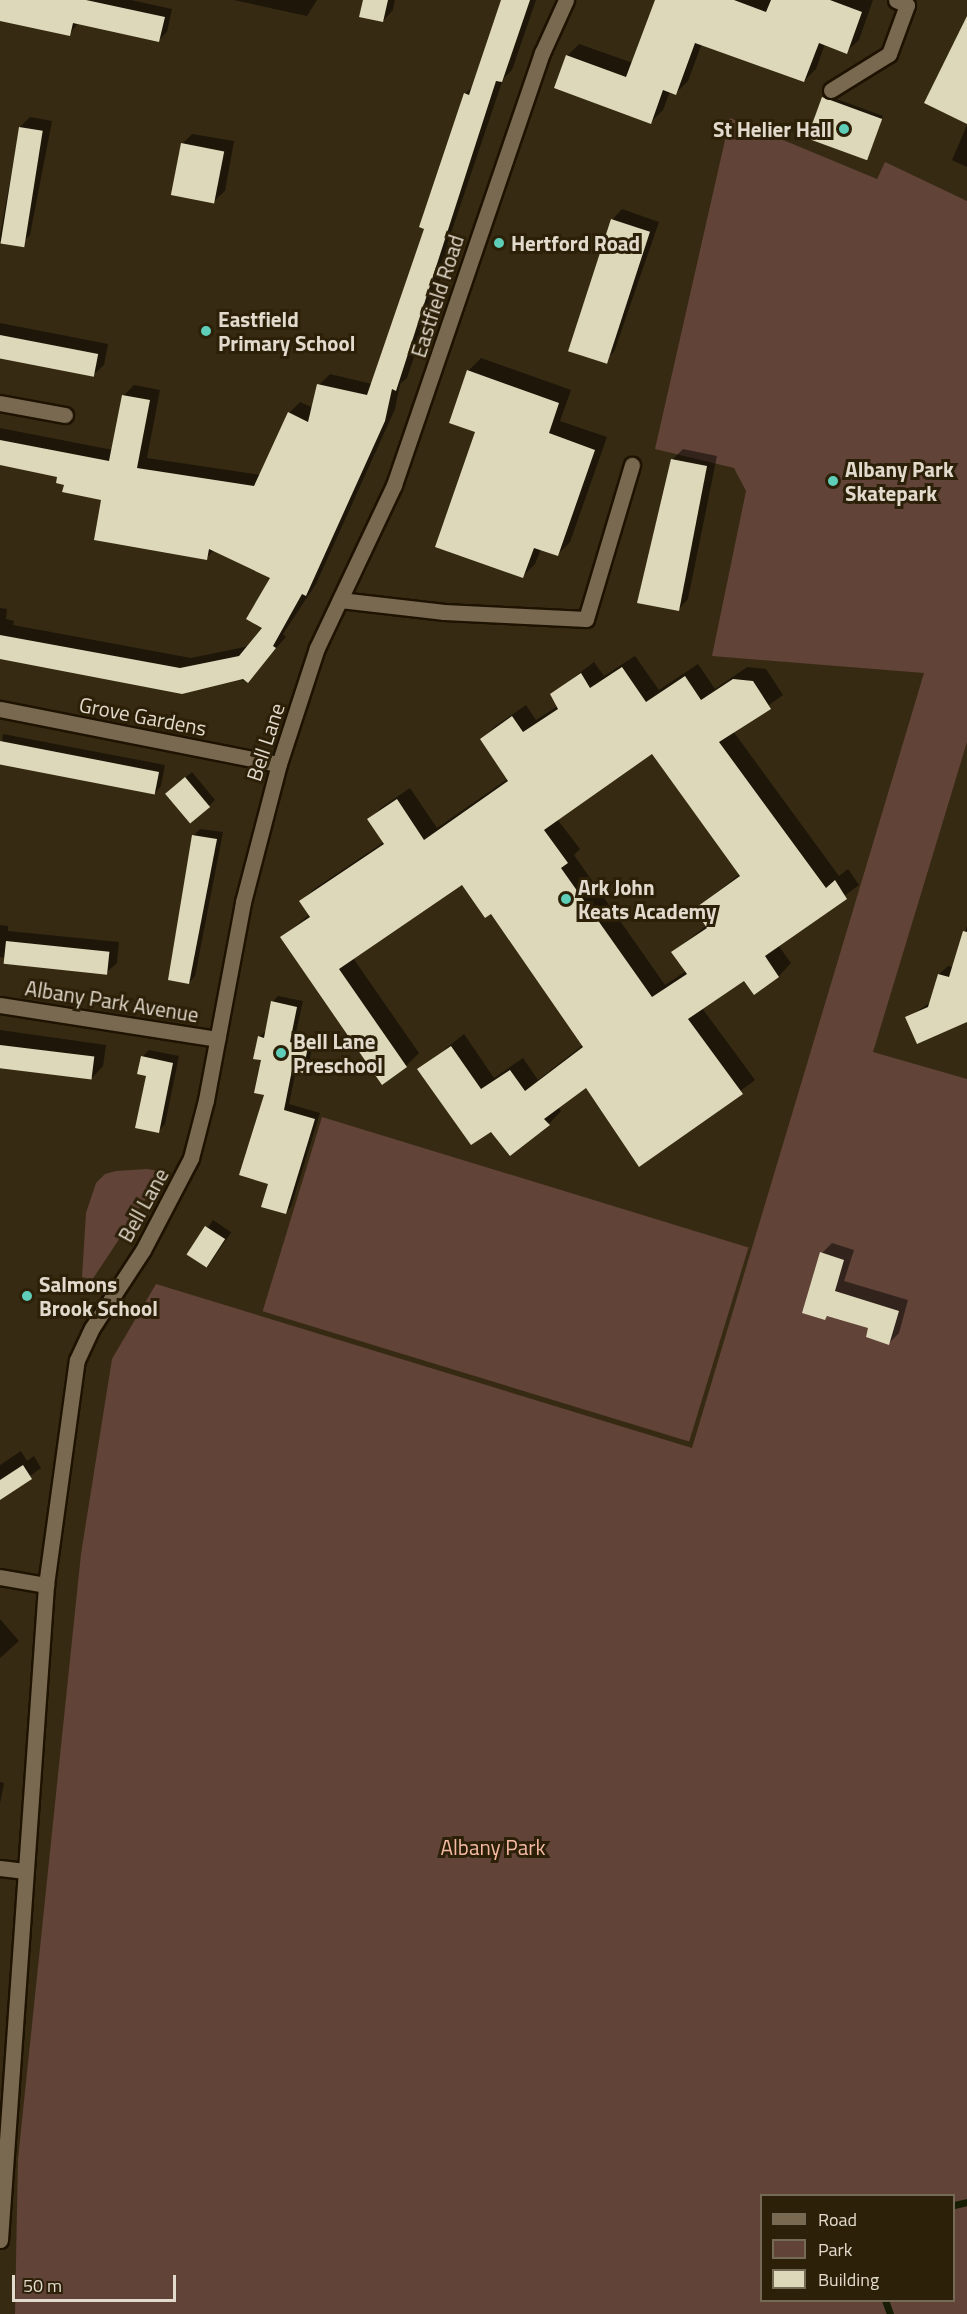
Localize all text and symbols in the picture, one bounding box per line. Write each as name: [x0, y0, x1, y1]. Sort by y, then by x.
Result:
place label: St Helier Hall: [713, 116, 832, 142]
marker: St Helier Hall: [837, 122, 851, 136]
place label: Hertford Road: [511, 230, 640, 256]
street label: Eastfield Road: [405, 231, 469, 361]
marker: Hertford Road: [492, 236, 506, 250]
place label: Eastfield Primary School: [218, 306, 355, 356]
marker: Eastfield Primary School: [199, 324, 213, 338]
place label: Albany Park Skatepark: [845, 456, 954, 506]
marker: Albany Park Skatepark: [826, 474, 840, 488]
street label: Grove Gardens: [77, 691, 209, 741]
street label: Bell Lane: [241, 700, 289, 784]
place label: Ark John Keats Academy: [578, 874, 717, 924]
marker: Ark John Keats Academy: [559, 892, 573, 906]
street label: Albany Park Avenue: [23, 975, 201, 1027]
place label: Bell Lane Preschool: [293, 1028, 383, 1078]
marker: Bell Lane Preschool: [274, 1046, 288, 1060]
street label: Bell Lane: [113, 1164, 173, 1246]
place label: Salmons Brook School: [39, 1271, 158, 1321]
marker: Salmons Brook School: [20, 1289, 34, 1303]
park label: Albany Park: [440, 1834, 546, 1860]
legend: [760, 2194, 955, 2302]
text: Road: [818, 2206, 857, 2233]
text: Park: [818, 2236, 852, 2263]
scale bar: [15, 2263, 178, 2301]
text: Building: [818, 2266, 879, 2293]
text: 50 m: [23, 2272, 62, 2299]

